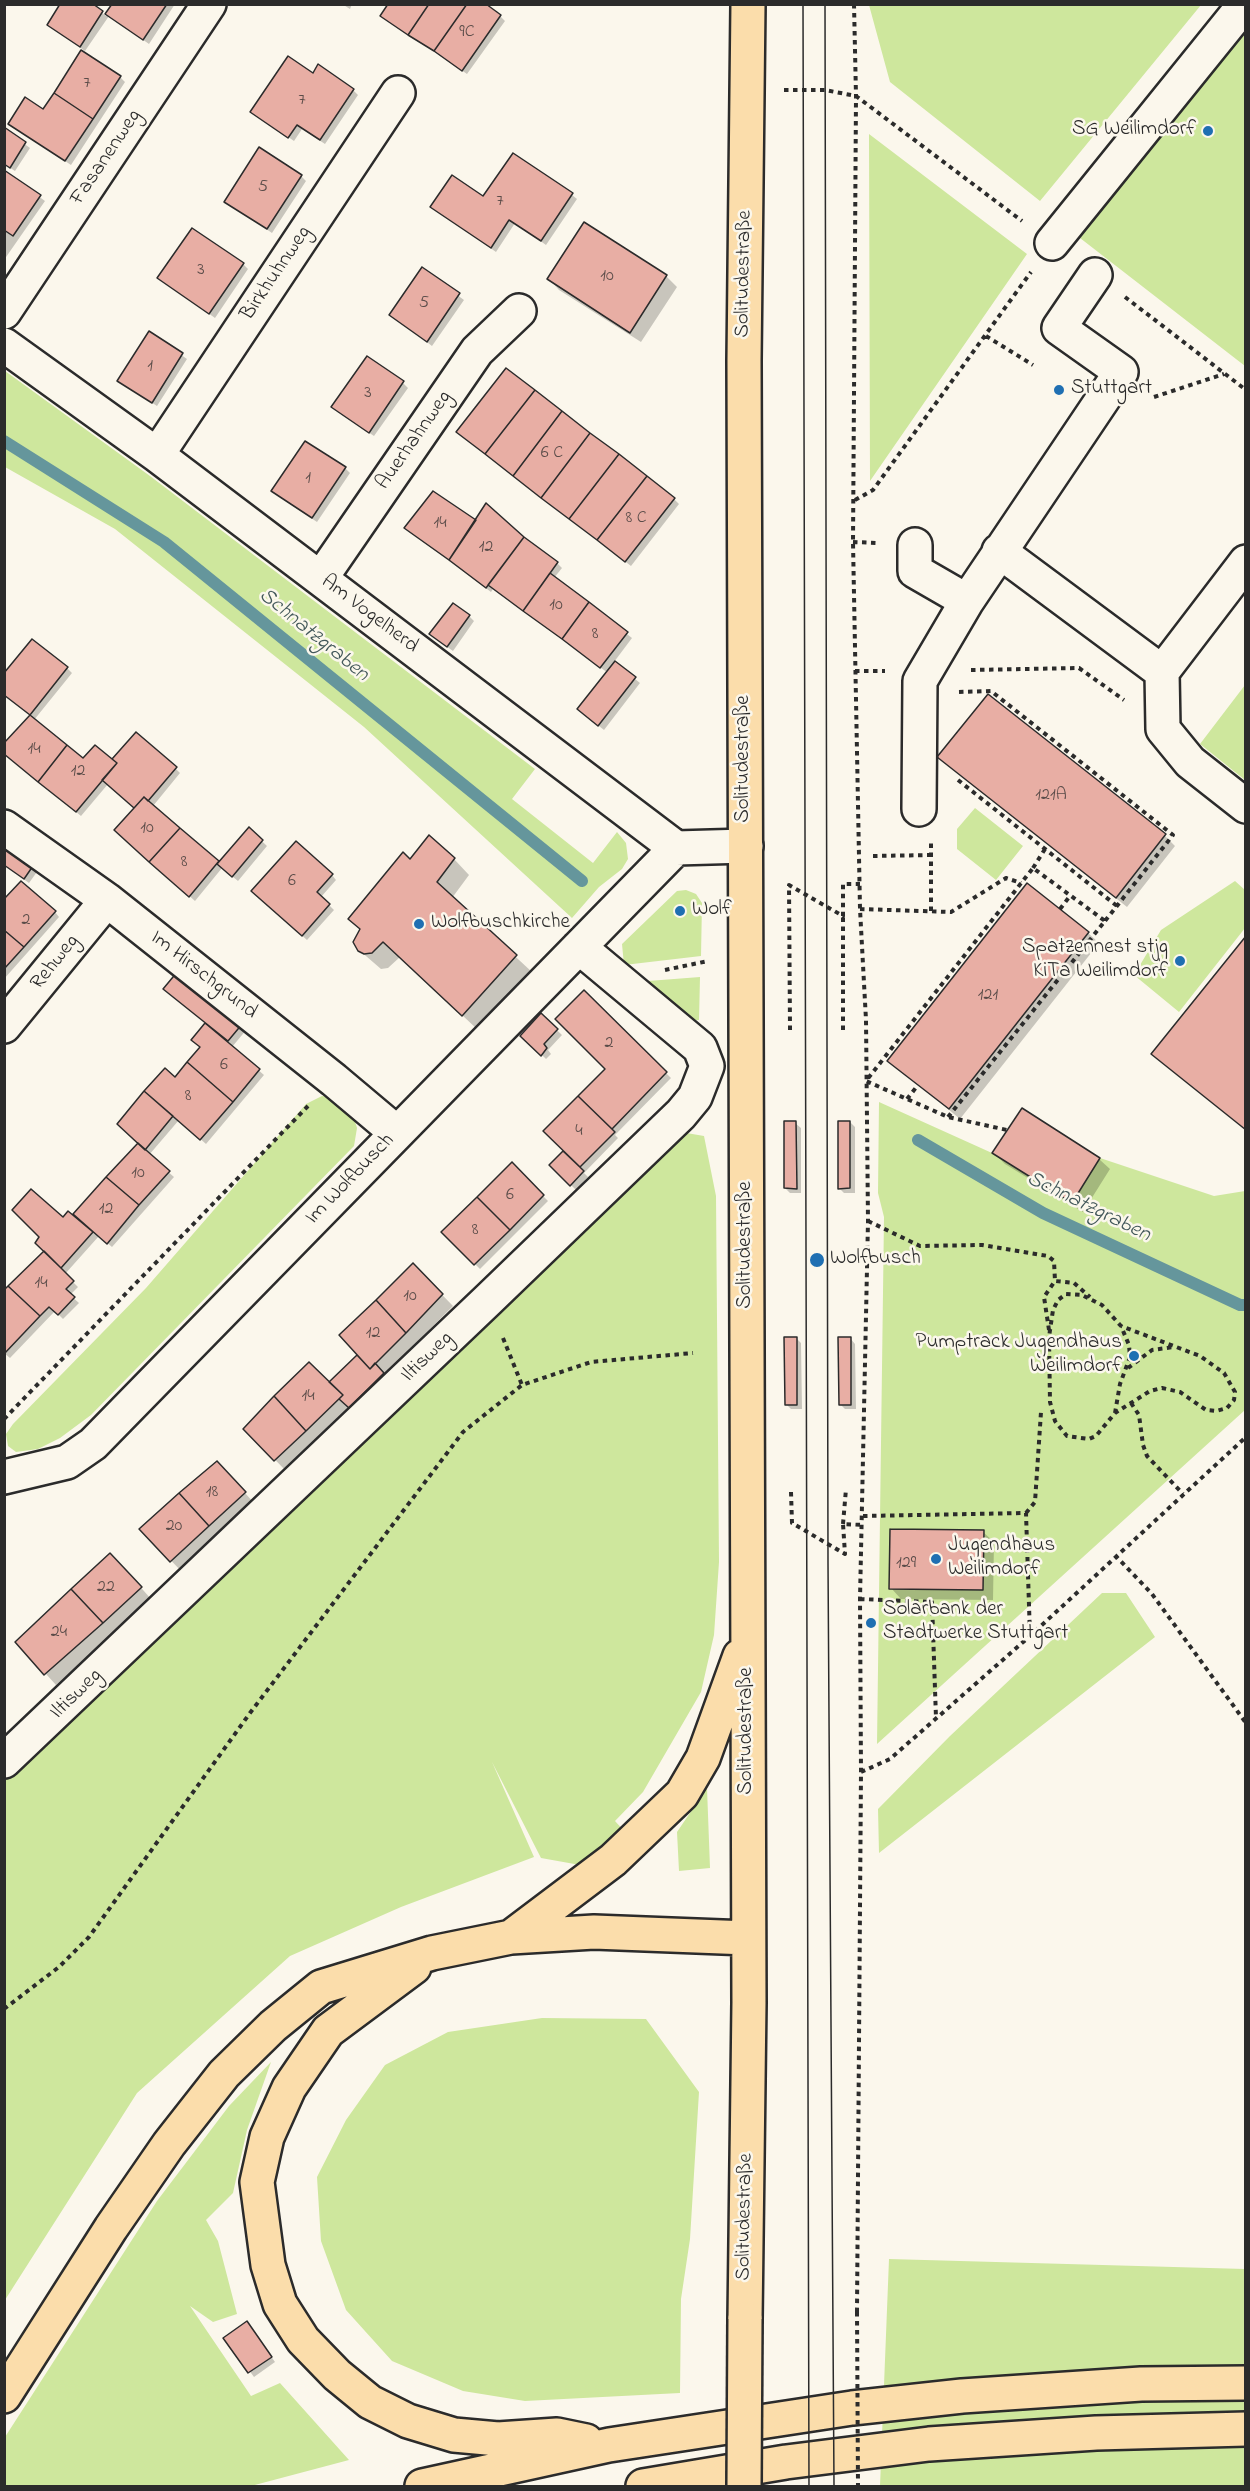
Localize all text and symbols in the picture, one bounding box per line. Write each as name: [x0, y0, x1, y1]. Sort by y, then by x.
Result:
house number: 9C: [459, 22, 475, 44]
house number: 7: [83, 73, 91, 95]
house number: 7: [298, 90, 306, 112]
street label: Fasanenweg: [66, 105, 148, 211]
place label: SG Weilimdorf: [1072, 118, 1196, 144]
marker: SG Weilimdorf: [1201, 124, 1215, 138]
house number: 5: [258, 177, 268, 199]
house number: 7: [496, 191, 504, 213]
street label: Solitudestraße: [731, 210, 759, 338]
street label: Birkhuhnweg: [236, 222, 318, 326]
house number: 3: [197, 260, 205, 282]
house number: 10: [600, 266, 614, 288]
house number: 5: [419, 293, 429, 315]
house number: 1: [147, 356, 153, 378]
place label: Stuttgart: [1071, 377, 1152, 403]
house number: 3: [364, 383, 372, 405]
marker: Stuttgart: [1052, 383, 1066, 397]
street label: Auerhahnweg: [372, 387, 458, 495]
house number: 6 C: [541, 443, 563, 465]
house number: 1: [305, 468, 311, 490]
house number: 8 C: [625, 508, 647, 530]
house number: 14: [433, 513, 447, 535]
house number: 12: [479, 537, 493, 559]
street label: Am Vogelherd: [315, 570, 423, 660]
water label: Schnatzgraben: [252, 583, 374, 689]
house number: 10: [549, 595, 563, 617]
house number: 8: [592, 624, 598, 646]
street label: Solitudestraße: [732, 695, 758, 823]
house number: 14: [27, 739, 41, 761]
house number: 12: [71, 761, 85, 783]
house number: 121A: [1035, 785, 1067, 807]
house number: 10: [140, 818, 154, 840]
house number: 8: [181, 852, 187, 874]
house number: 6: [288, 871, 296, 893]
place label: Wolf: [692, 898, 732, 924]
marker: Wolf: [673, 904, 687, 918]
house number: 2: [22, 910, 30, 932]
place label: Wolfbuschkirche: [431, 911, 570, 937]
marker: Wolfbuschkirche: [412, 917, 426, 931]
street label: Im Hirschgrund: [144, 926, 262, 1026]
street label: Rehweg: [26, 930, 86, 996]
place label: Spatzennest stjg KiTa Weilimdorf: [1022, 936, 1168, 986]
marker: Spatzennest stjg KiTa Weilimdorf: [1173, 954, 1187, 968]
house number: 121: [978, 985, 998, 1007]
house number: 2: [605, 1033, 613, 1055]
house number: 6: [220, 1055, 228, 1077]
house number: 8: [185, 1086, 191, 1108]
house number: 4: [575, 1121, 583, 1143]
street label: Im Wolfbusch: [301, 1129, 401, 1231]
house number: 10: [131, 1163, 145, 1185]
water label: Schnatzgraben: [1022, 1167, 1154, 1249]
street label: Solitudestraße: [734, 1181, 760, 1309]
house number: 6: [506, 1185, 514, 1207]
house number: 12: [99, 1199, 113, 1221]
house number: 8: [472, 1220, 478, 1242]
place label: Wolfbusch: [830, 1247, 921, 1273]
marker: Wolfbusch: [808, 1251, 826, 1269]
house number: 14: [34, 1273, 48, 1295]
house number: 10: [403, 1286, 417, 1308]
house number: 12: [366, 1323, 380, 1345]
street label: Iltisweg: [397, 1327, 459, 1389]
place label: Pumptrack Jugendhaus Weilimdorf: [916, 1331, 1122, 1381]
marker: Pumptrack Jugendhaus Weilimdorf: [1127, 1349, 1141, 1363]
house number: 14: [301, 1386, 315, 1408]
house number: 18: [206, 1482, 218, 1504]
house number: 20: [166, 1516, 182, 1538]
place label: Jugendhaus Weilimdorf: [948, 1534, 1055, 1584]
marker: Jugendhaus Weilimdorf: [929, 1552, 943, 1566]
house number: 129: [896, 1553, 916, 1575]
house number: 22: [97, 1577, 115, 1599]
place label: Solarbank der Stadtwerke Stuttgart: [883, 1598, 1068, 1648]
marker: Solarbank der Stadtwerke Stuttgart: [864, 1616, 878, 1630]
house number: 24: [51, 1622, 67, 1644]
street label: Iltisweg: [46, 1664, 108, 1726]
street label: Solitudestraße: [735, 1667, 761, 1795]
street label: Solitudestraße: [732, 2153, 760, 2281]

